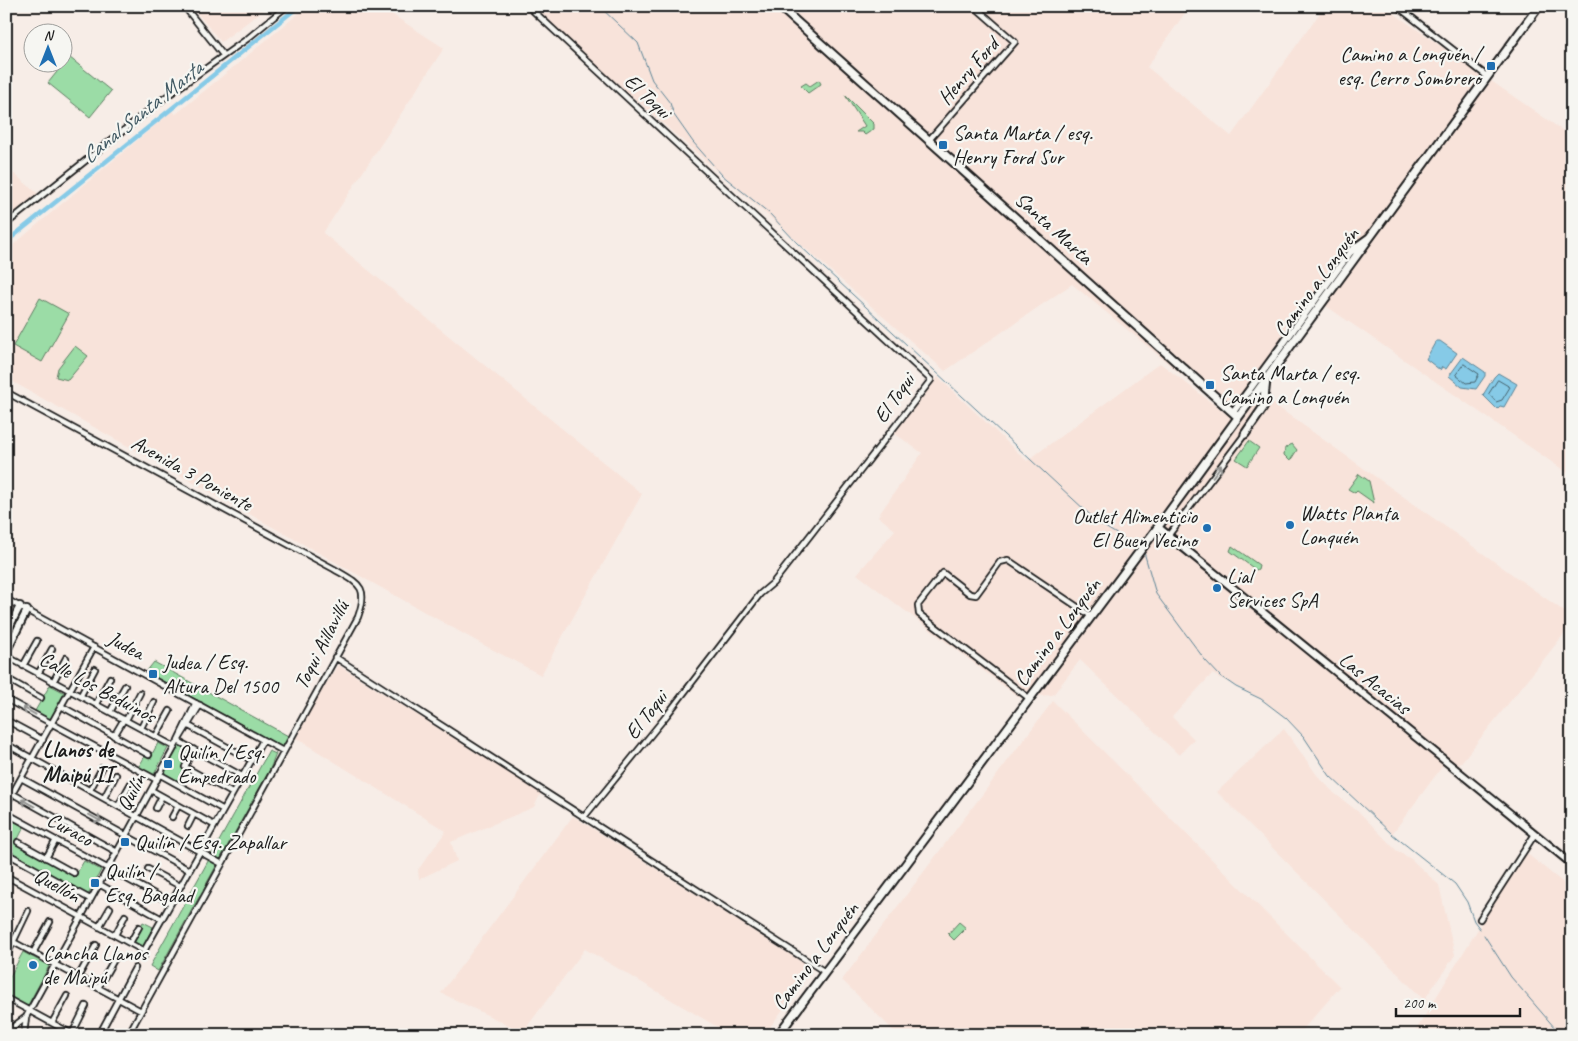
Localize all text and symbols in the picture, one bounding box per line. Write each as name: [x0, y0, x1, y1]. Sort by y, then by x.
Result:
north arrow: [22, 22, 72, 72]
text: N: [44, 27, 55, 44]
street label: Henry Ford: [932, 29, 1007, 110]
place label: Camino a Lonquén / esq. Cerro Sombrero: [1338, 41, 1485, 91]
water label: Canal Santa Marta: [75, 53, 211, 170]
marker: Camino a Lonquén / esq. Cerro Sombrero: [1485, 60, 1497, 72]
street label: El Toqui: [619, 68, 679, 126]
place label: Santa Marta / esq. Henry Ford Sur: [953, 120, 1093, 170]
marker: Santa Marta / esq. Henry Ford Sur: [937, 139, 949, 151]
street label: Santa Marta: [1009, 186, 1100, 271]
street label: Camino a Lonquén: [1268, 222, 1365, 342]
place label: Santa Marta / esq. Camino a Lonquén: [1220, 360, 1360, 410]
street label: El Toqui: [868, 366, 922, 428]
marker: Santa Marta / esq. Camino a Lonquén: [1204, 379, 1216, 391]
street label: Avenida 3 Poniente: [127, 429, 259, 518]
one-way arrow: [1211, 465, 1222, 478]
place label: Watts Planta Lonquén: [1300, 500, 1399, 550]
place label: Outlet Alimenticio El Buen Vecino: [1073, 503, 1200, 553]
marker: Watts Planta Lonquén: [1284, 519, 1296, 531]
marker: Outlet Alimenticio El Buen Vecino: [1201, 522, 1213, 534]
place label: Lial Services SpA: [1227, 563, 1319, 613]
street label: Camino a Lonquén: [1008, 572, 1106, 691]
marker: Lial Services SpA: [1211, 582, 1223, 594]
street label: Toqui Aillavillú: [288, 595, 355, 693]
street label: Judea: [102, 624, 151, 666]
street label: Calle Los Beduinos: [35, 645, 162, 729]
street label: Las Acacias: [1334, 646, 1418, 721]
place label: Judea / Esq. Altura Del 1500: [162, 649, 280, 699]
marker: Judea / Esq. Altura Del 1500: [147, 668, 159, 680]
street label: El Toqui: [619, 683, 675, 744]
one-way arrow: [22, 706, 36, 716]
district label: Llanos de Maipú II: [43, 736, 118, 789]
place label: Quilín / Esq. Empedrado: [178, 739, 265, 789]
marker: Quilín / Esq. Empedrado: [162, 758, 174, 770]
street label: Quilín: [110, 768, 152, 815]
one-way arrow: [22, 797, 36, 807]
street label: Curaco: [43, 806, 99, 853]
one-way arrow: [87, 814, 101, 824]
place label: Quilín / Esq. Zapallar: [135, 829, 288, 855]
marker: Quilín / Esq. Zapallar: [119, 836, 131, 848]
place label: Quilín / Esq. Bagdad: [105, 858, 196, 908]
street label: Quellón: [29, 862, 85, 909]
marker: Quilín / Esq. Bagdad: [89, 877, 101, 889]
street label: Camino a Lonquén: [766, 896, 864, 1015]
place label: Cancha Llanos de Maipú: [43, 940, 149, 990]
marker: Cancha Llanos de Maipú: [27, 959, 39, 971]
scale bar: [1396, 986, 1519, 1018]
text: 200 m: [1403, 994, 1437, 1013]

